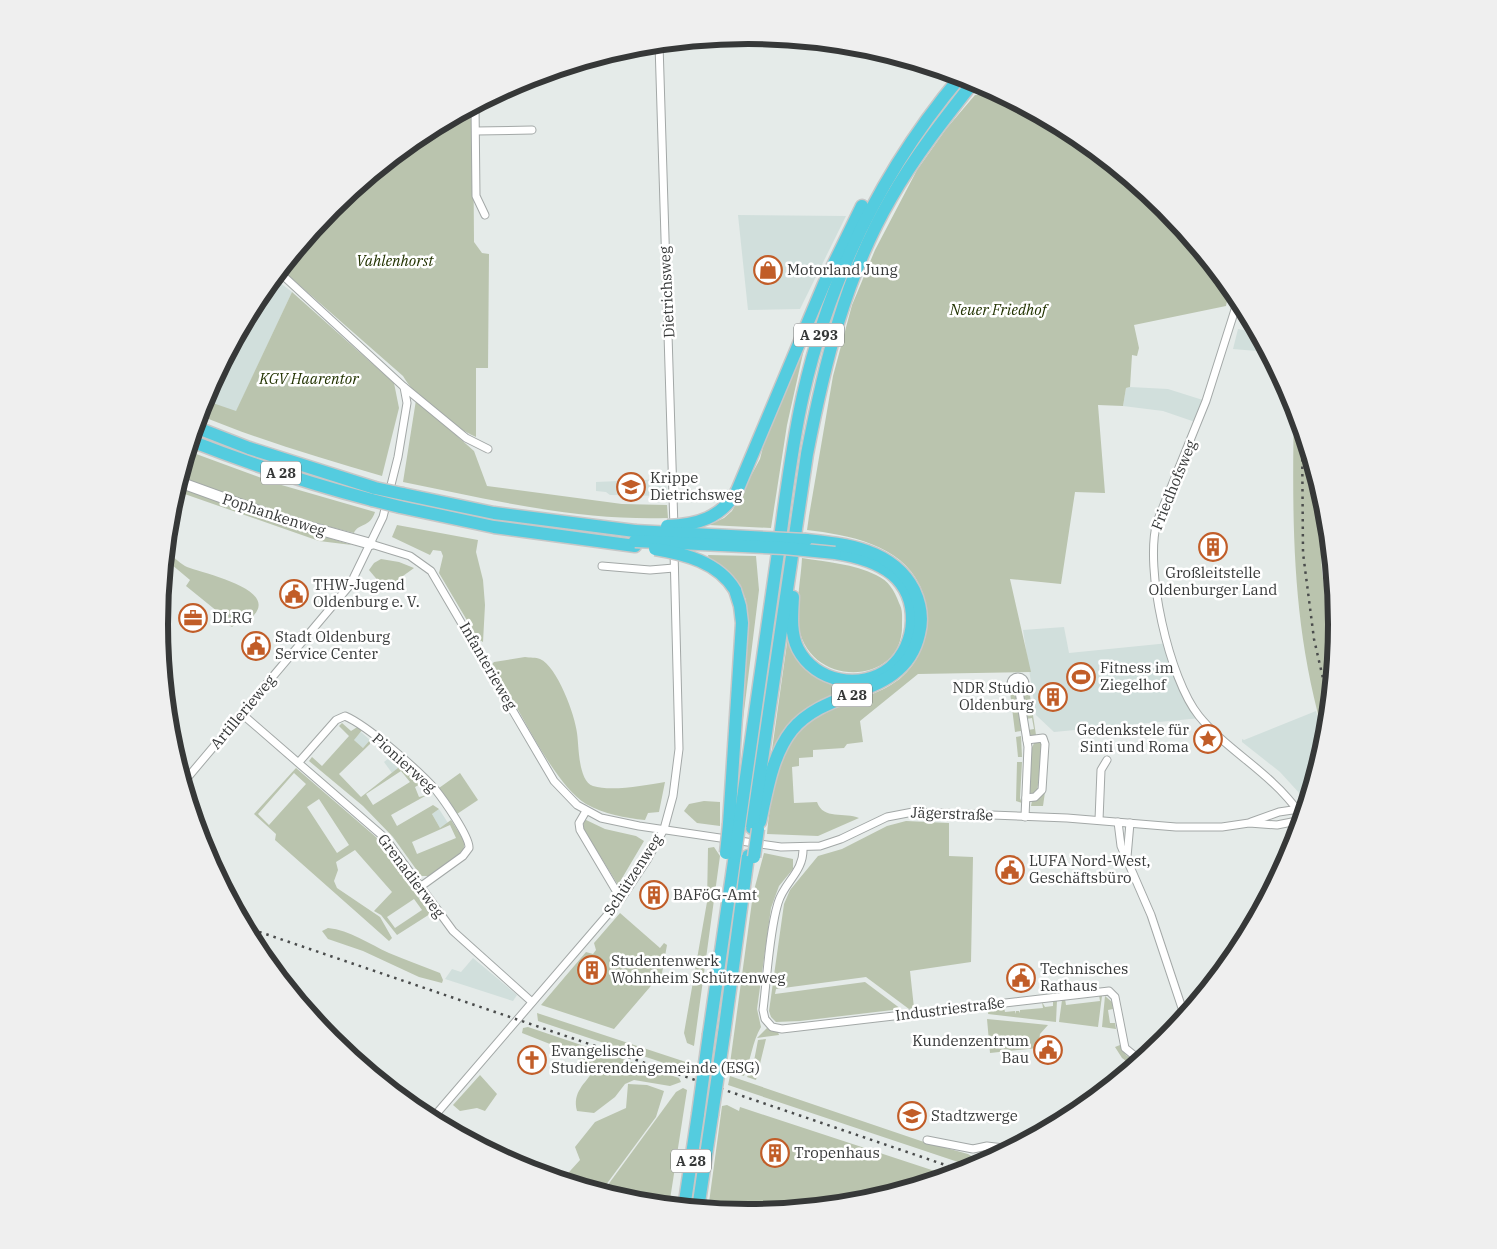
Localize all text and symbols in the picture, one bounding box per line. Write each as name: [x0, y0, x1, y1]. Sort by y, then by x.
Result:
street label: Dietrichsweg: [655, 246, 678, 339]
park label: Vahlenhorst: [356, 251, 434, 270]
shop icon: Motorland Jung: [753, 255, 783, 285]
place label: Motorland Jung: [787, 260, 898, 279]
park label: Neuer Friedhof: [949, 300, 1050, 319]
road number: A 293: [794, 324, 844, 346]
park label: KGV Haarentor: [258, 369, 359, 388]
street label: Friedhofsweg: [1147, 437, 1200, 533]
road number: A 28: [261, 462, 301, 484]
place label: Krippe Dietrichsweg: [650, 468, 742, 504]
school or university icon: Krippe Dietrichsweg: [616, 472, 646, 502]
street label: Pophankenweg: [220, 489, 328, 540]
building icon: Großleitstelle Oldenburger Land: [1198, 532, 1228, 562]
place label: Großleitstelle Oldenburger Land: [1149, 563, 1277, 599]
place label: THW-Jugend Oldenburg e. V.: [313, 575, 420, 611]
public building icon: THW-Jugend Oldenburg e. V.: [279, 579, 309, 609]
office icon: DLRG: [178, 603, 208, 633]
place label: DLRG: [212, 608, 252, 627]
street label: Infanterieweg: [456, 618, 521, 713]
place label: Stadt Oldenburg Service Center: [275, 627, 390, 663]
public building icon: Stadt Oldenburg Service Center: [241, 631, 271, 661]
place label: Fitness im Ziegelhof: [1100, 658, 1174, 694]
sports icon: Fitness im Ziegelhof: [1066, 662, 1096, 692]
street label: Artillerieweg: [206, 671, 279, 753]
place label: NDR Studio Oldenburg: [952, 678, 1034, 714]
building icon: NDR Studio Oldenburg: [1038, 682, 1068, 712]
road number: A 28: [832, 684, 872, 706]
place label: Gedenkstele für Sinti und Roma: [1077, 720, 1189, 756]
place icon: Gedenkstele für Sinti und Roma: [1193, 724, 1223, 754]
street label: Pionierweg: [368, 729, 440, 796]
street label: Jägerstraße: [910, 803, 994, 824]
street label: Grenadierweg: [374, 830, 449, 921]
street label: Schützenweg: [599, 830, 666, 919]
place label: LUFA Nord-West, Geschäftsbüro: [1029, 851, 1151, 887]
public building icon: LUFA Nord-West, Geschäftsbüro: [995, 855, 1025, 885]
building icon: BAFöG-Amt: [639, 880, 669, 910]
place label: BAFöG-Amt: [673, 885, 757, 904]
place label: Studentenwerk Wohnheim Schützenweg: [611, 951, 785, 987]
building icon: Studentenwerk Wohnheim Schützenweg: [577, 955, 607, 985]
place label: Technisches Rathaus: [1040, 959, 1128, 995]
public building icon: Technisches Rathaus: [1006, 963, 1036, 993]
street label: Industriestraße: [894, 992, 1006, 1025]
place label: Kundenzentrum Bau: [912, 1031, 1029, 1067]
public building icon: Kundenzentrum Bau: [1033, 1035, 1063, 1065]
place label: Evangelische Studierendengemeinde (ESG): [551, 1041, 760, 1077]
church icon: Evangelische Studierendengemeinde (ESG): [517, 1045, 547, 1075]
school or university icon: Stadtzwerge: [897, 1101, 927, 1131]
place label: Stadtzwerge: [931, 1106, 1018, 1125]
building icon: Tropenhaus: [760, 1138, 790, 1168]
place label: Tropenhaus: [794, 1143, 880, 1162]
road number: A 28: [671, 1150, 711, 1172]

